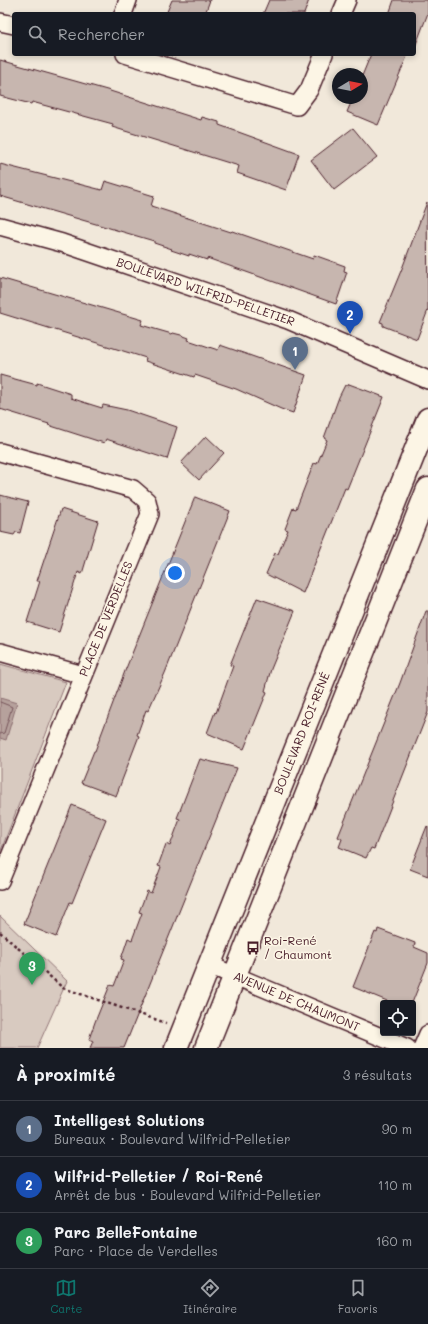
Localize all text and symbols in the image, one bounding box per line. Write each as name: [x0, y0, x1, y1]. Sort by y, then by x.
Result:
search box: [12, 12, 416, 56]
icon: search: [26, 23, 48, 45]
text: Rechercher: [58, 24, 145, 44]
north arrow: [332, 68, 368, 104]
street label: BOULEVARD WILFRID-PELLETIER: [115, 253, 298, 329]
pin: 2: [337, 301, 363, 334]
pin: 1: [282, 337, 308, 370]
street label: PLACE DE VERDELLES: [75, 558, 136, 679]
your location: [165, 563, 185, 583]
street label: BOULEVARD ROI-RENÉ: [270, 669, 333, 796]
place label: Roi-René / Chaumont: [264, 932, 332, 962]
bus stop icon: Roi-René / Chaumont: [245, 940, 261, 956]
pin: 3: [19, 952, 45, 985]
street label: AVENUE DE CHAUMONT: [231, 967, 363, 1035]
map controls: [380, 1000, 416, 1036]
button: locate: [380, 1000, 416, 1036]
text: À proximité: [16, 1063, 115, 1085]
text: 3 résultats: [343, 1066, 412, 1083]
text: Intelligest Solutions: [54, 1110, 205, 1130]
text: 1: [26, 1120, 32, 1137]
text: 90 m: [382, 1120, 412, 1137]
text: Bureaux · Boulevard Wilfrid-Pelletier: [54, 1130, 290, 1147]
text: Wilfrid-Pelletier / Roi-René: [54, 1166, 263, 1186]
text: 2: [25, 1176, 33, 1193]
text: 110 m: [378, 1176, 412, 1193]
text: Arrêt de bus · Boulevard Wilfrid-Pelletier: [54, 1186, 321, 1203]
text: Parc BelleFontaine: [54, 1222, 198, 1242]
text: 3: [25, 1232, 33, 1249]
text: 160 m: [376, 1232, 412, 1249]
text: Parc · Place de Verdelles: [54, 1242, 218, 1259]
tab: Carte: [50, 1277, 82, 1316]
tab: Itinéraire: [183, 1277, 237, 1316]
tab: Favoris: [338, 1277, 378, 1316]

